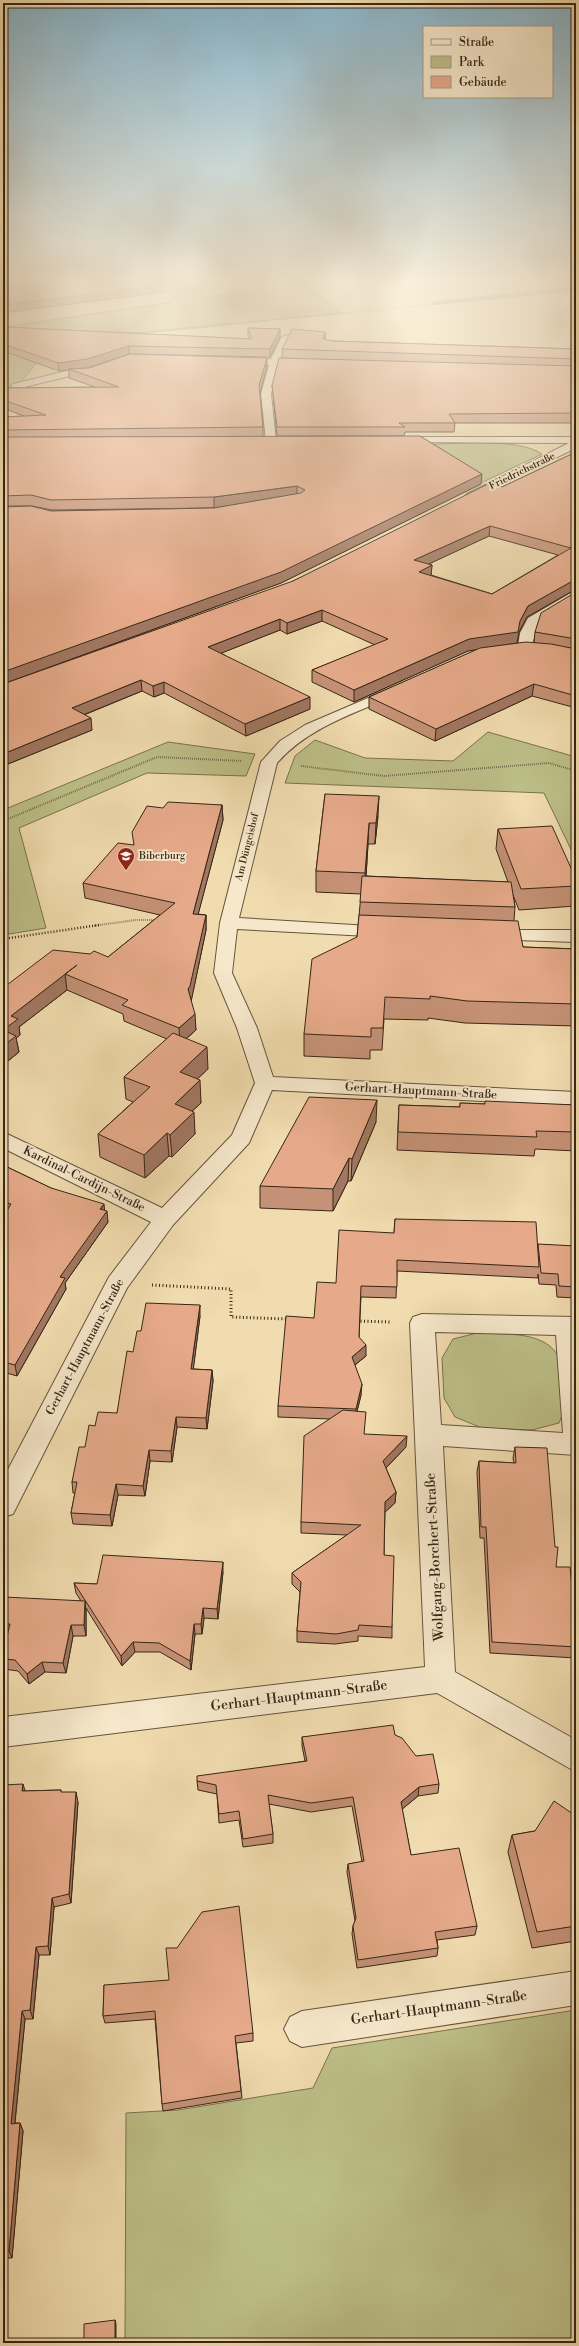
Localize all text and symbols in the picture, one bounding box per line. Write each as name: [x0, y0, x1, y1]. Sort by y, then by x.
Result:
legend: [423, 26, 553, 98]
text: Straße: [459, 35, 494, 50]
text: Park: [459, 55, 485, 70]
text: Gebäude: [459, 75, 507, 90]
street label: Friedrichstraße: [487, 450, 557, 492]
street label: Am Düngelshof: [233, 811, 261, 883]
school or university icon: Biberburg: [116, 846, 136, 871]
place label: Biberburg: [138, 850, 186, 862]
street label: Gerhart-Hauptmann-Straße: [345, 1080, 497, 1102]
street label: Kardinal-Cardijn-Straße: [20, 1143, 148, 1215]
street label: Gerhart-Hauptmann-Straße: [43, 1276, 127, 1418]
street label: Wolfgang-Borchert-Straße: [422, 1472, 448, 1643]
street label: Gerhart-Hauptmann-Straße: [210, 1676, 388, 1716]
street label: Gerhart-Hauptmann-Straße: [350, 1987, 528, 2029]

